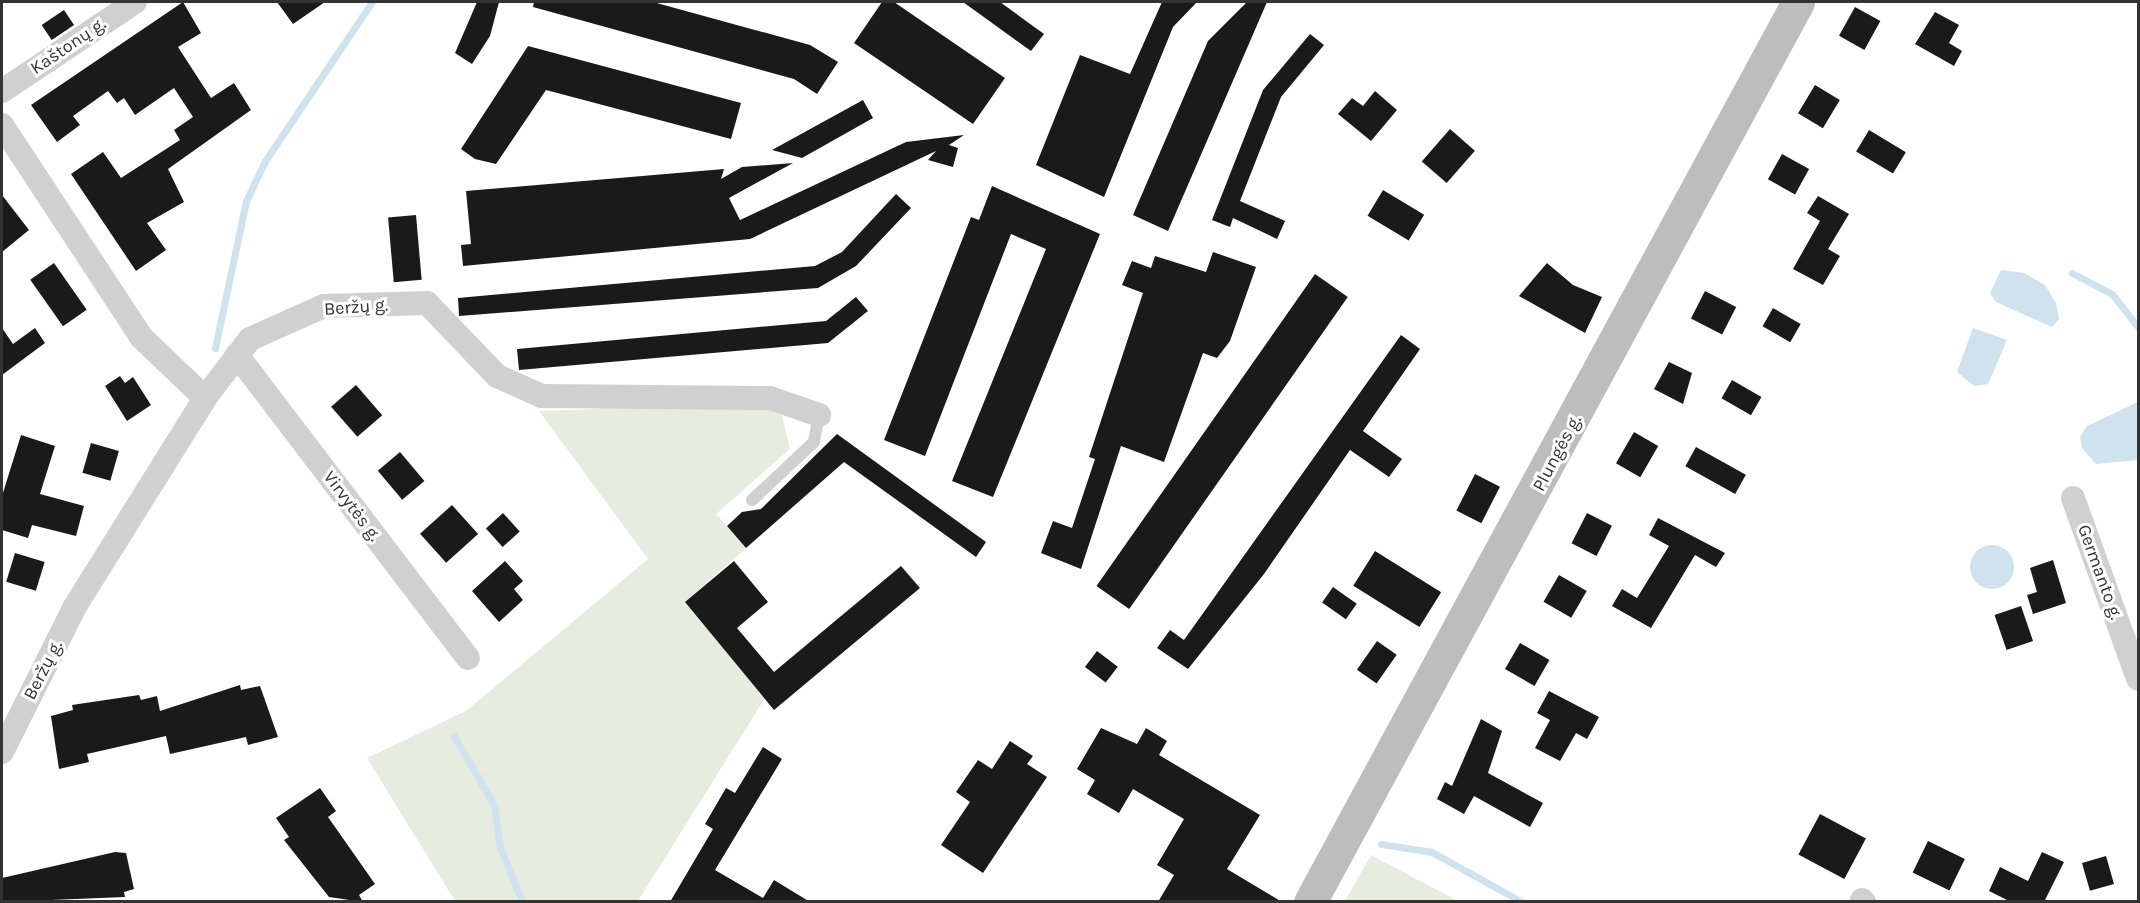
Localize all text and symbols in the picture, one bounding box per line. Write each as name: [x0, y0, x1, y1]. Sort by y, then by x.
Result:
street label: Kaštonų g.: [26, 13, 110, 79]
street label: Beržų g.: [323, 294, 389, 320]
street label: Plungės g.: [1528, 411, 1586, 495]
street label: Virvytės g.: [319, 467, 385, 545]
street label: Germanto g.: [2073, 522, 2127, 622]
street label: Beržų g.: [19, 637, 67, 703]

